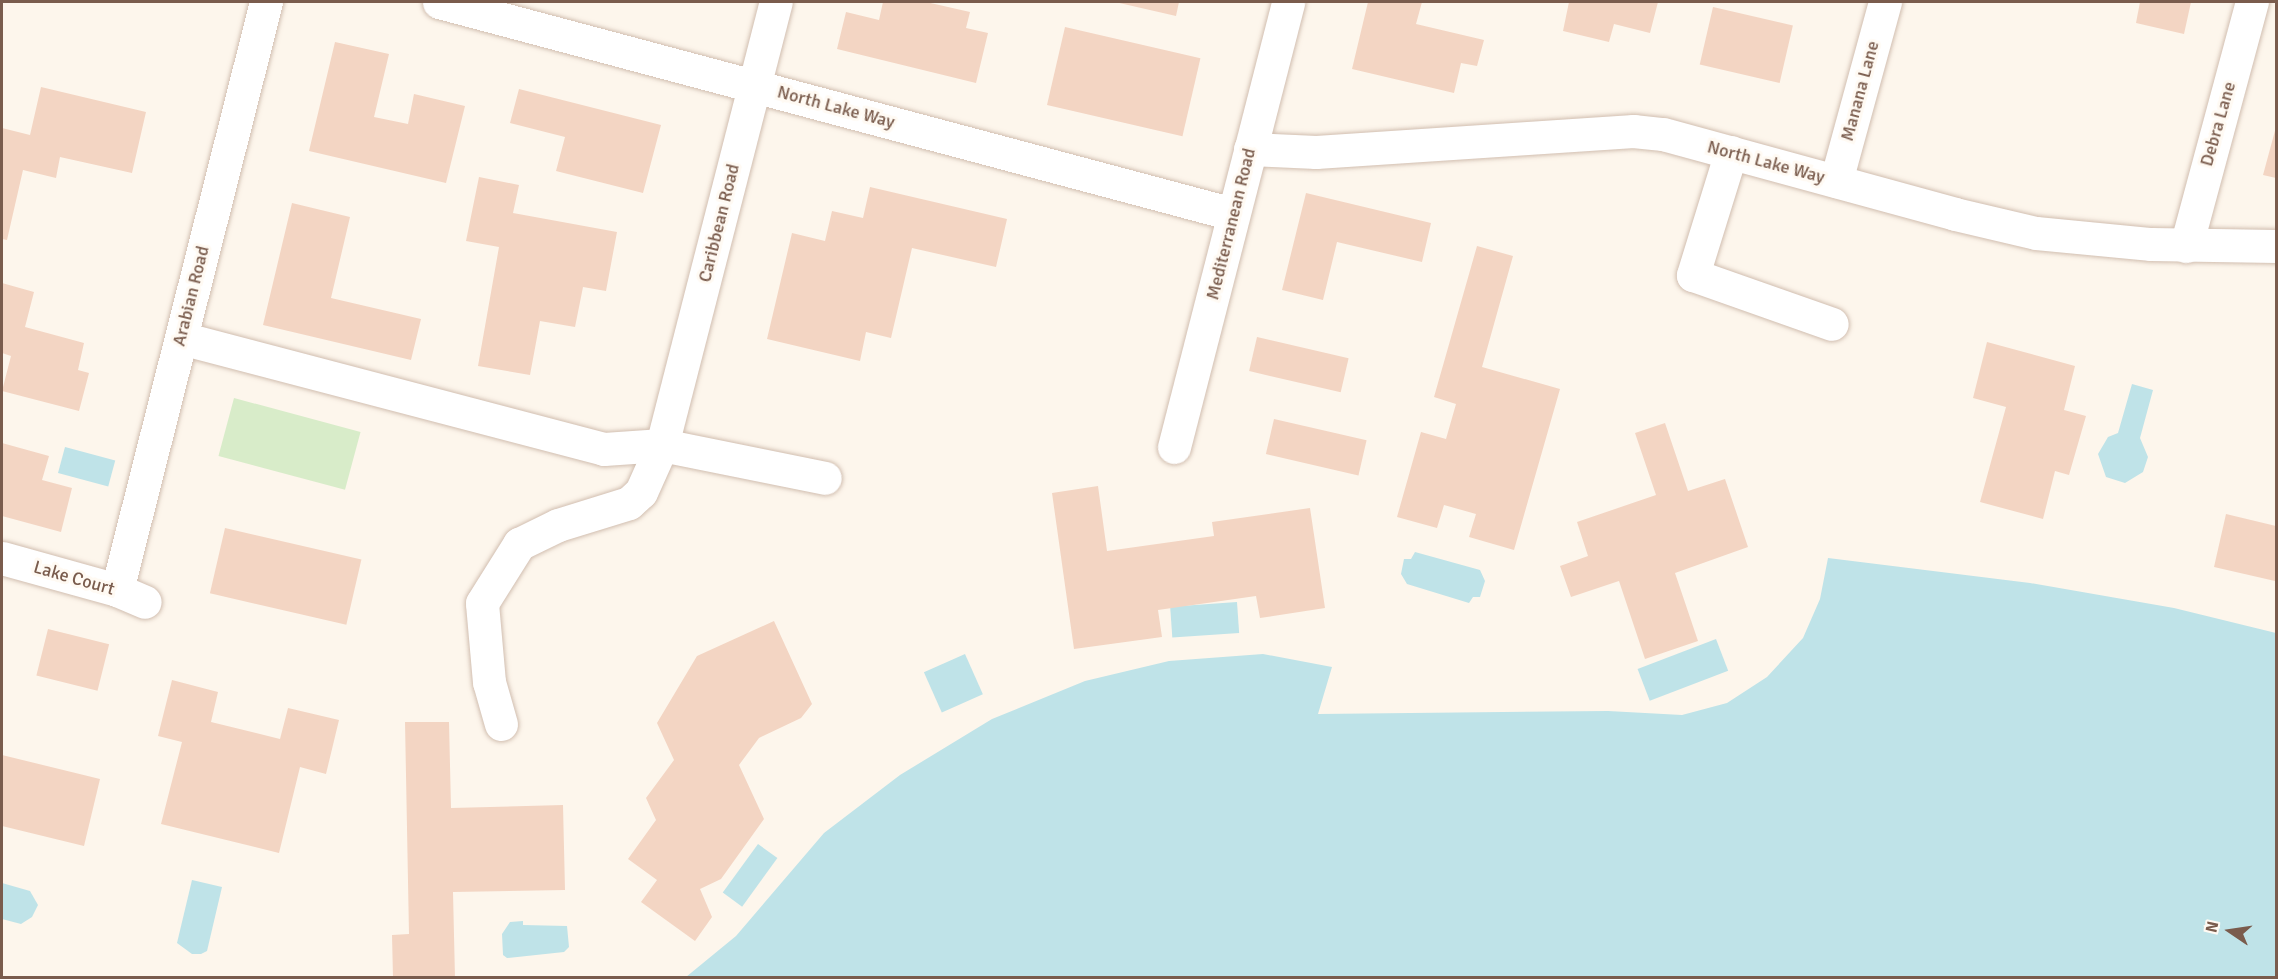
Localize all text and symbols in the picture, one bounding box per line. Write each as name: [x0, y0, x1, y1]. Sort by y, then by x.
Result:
street label: Manana Lane: [1836, 39, 1884, 143]
street label: Debra Lane: [2196, 79, 2240, 169]
street label: North Lake Way: [775, 81, 897, 133]
street label: North Lake Way: [1705, 136, 1827, 188]
street label: Mediterranean Road: [1202, 146, 1260, 302]
street label: Caribbean Road: [694, 162, 744, 284]
street label: Arabian Road: [168, 244, 214, 348]
street label: Lake Court: [31, 556, 117, 600]
north arrow: [2200, 901, 2260, 961]
text: N: [2201, 919, 2223, 935]

